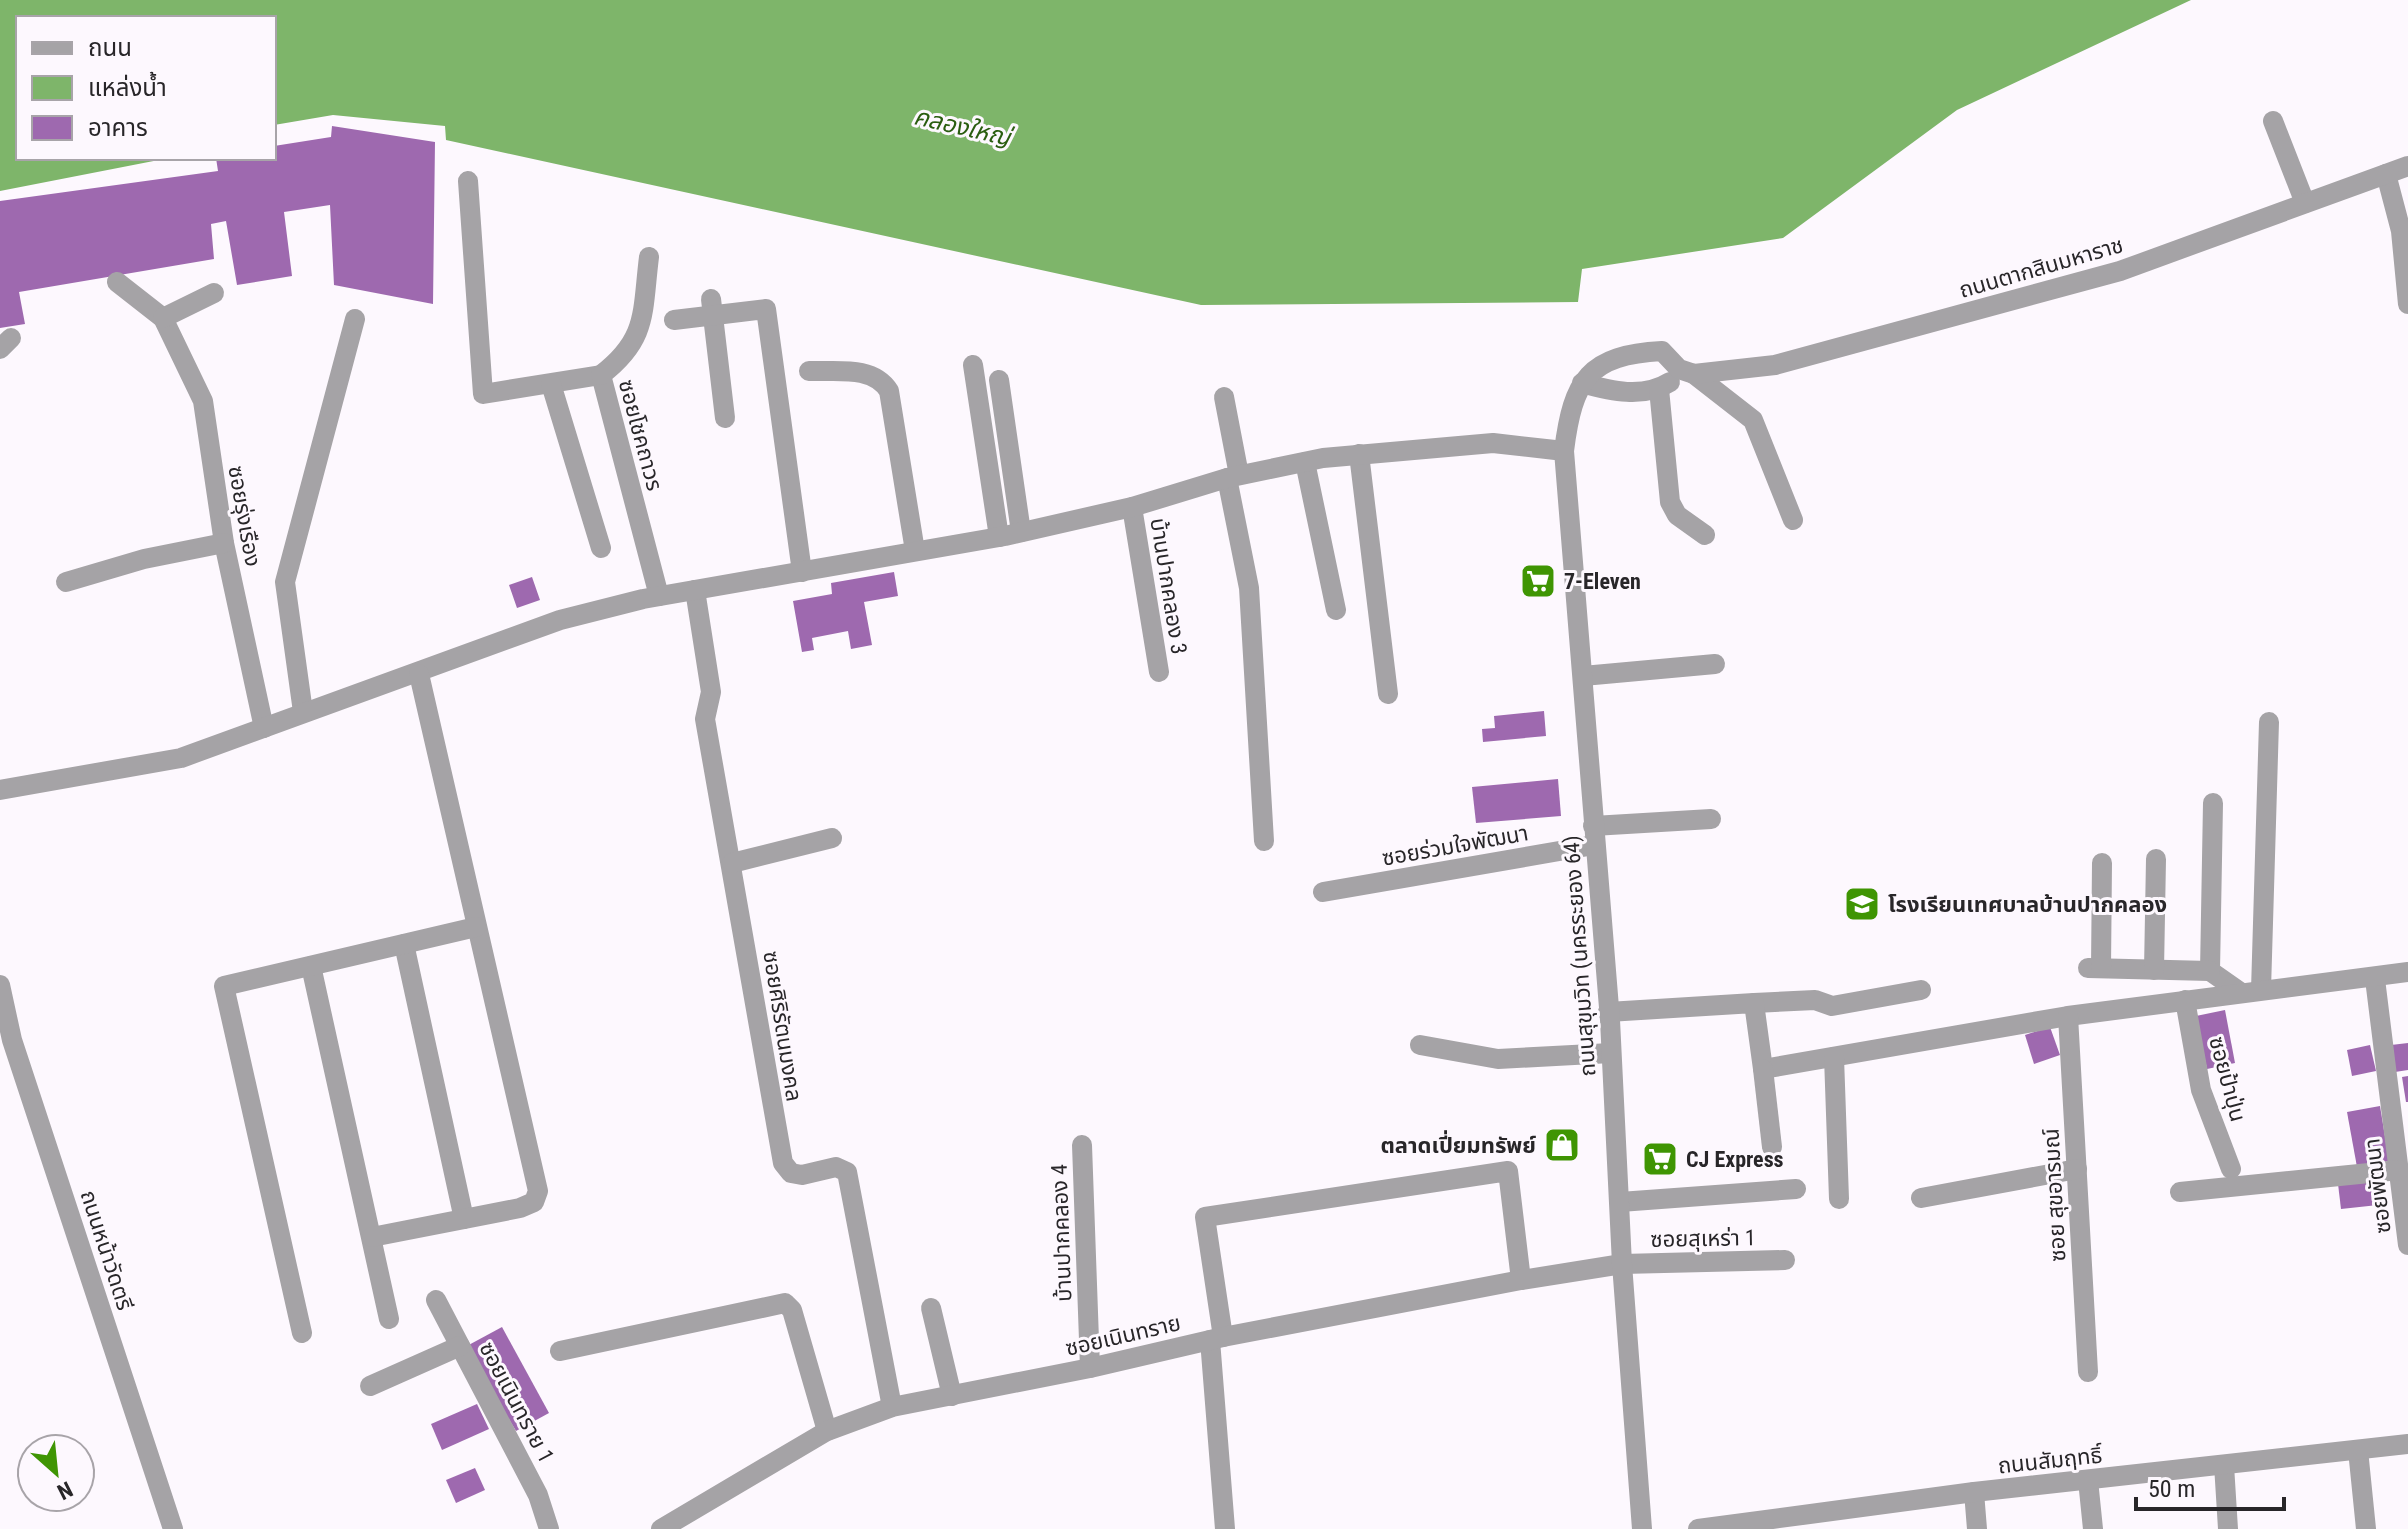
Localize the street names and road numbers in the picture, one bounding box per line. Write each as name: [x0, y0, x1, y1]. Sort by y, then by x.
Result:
street label: ถนนตากสินมหาราช: [1956, 232, 2126, 303]
street label: ซอยโชคถาวร: [614, 377, 667, 493]
street label: ซอยรุ่งเรือง: [222, 464, 266, 569]
street label: บ้านปากคลอง 3: [1145, 516, 1192, 656]
street label: ซอยร่วมใจพัฒนา: [1380, 820, 1530, 871]
street label: ถนนสุขุมวิท (นครระยอง 64): [1559, 834, 1601, 1077]
street label: ซอยศิริรัตนมงคล: [758, 949, 807, 1103]
street label: ซอยป้าปุ่น: [2203, 1034, 2251, 1125]
street label: ซอย สุขอารมณ์: [2039, 1128, 2071, 1262]
street label: ซอยพัฒนา: [2359, 1137, 2396, 1235]
street label: บ้านปากคลอง 4: [1047, 1164, 1076, 1302]
street label: ถนนหน้าวัดตรี: [75, 1187, 138, 1313]
street label: ซอยสุเหร่า 1: [1650, 1225, 1756, 1253]
street label: ซอยเนินทราย: [1063, 1310, 1183, 1361]
street label: ซอยเนินทราย 1: [474, 1338, 559, 1467]
street label: ถนนสัมฤทธิ์: [1996, 1442, 2104, 1478]

